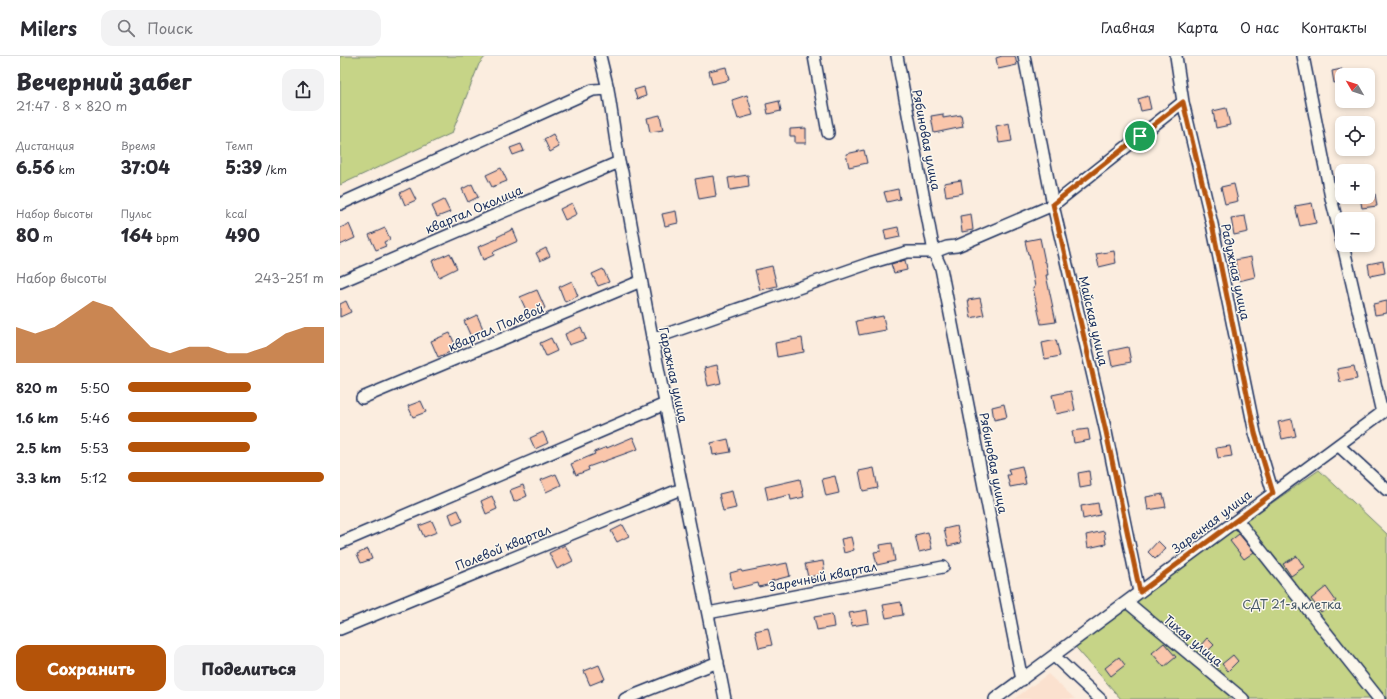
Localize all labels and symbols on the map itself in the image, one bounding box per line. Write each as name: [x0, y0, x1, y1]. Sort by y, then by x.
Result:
north arrow: [1335, 68, 1375, 108]
street label: Рябиновая улица: [908, 88, 946, 192]
pin: [1123, 119, 1157, 153]
street label: квартал Околица: [422, 180, 525, 238]
street label: Радужная улица: [1217, 222, 1255, 322]
street label: Майская улица: [1075, 274, 1113, 368]
street label: квартал Полевой: [445, 299, 546, 355]
street label: Гаражная улица: [655, 325, 693, 425]
street label: Рябиновая улица: [975, 411, 1013, 515]
street label: Заречная улица: [1168, 485, 1255, 557]
street label: Полевой квартал: [452, 520, 553, 574]
street label: Заречный квартал: [767, 557, 878, 595]
park label: СДТ 21-я клетка: [1242, 595, 1342, 613]
street label: Тихая улица: [1160, 610, 1227, 671]

